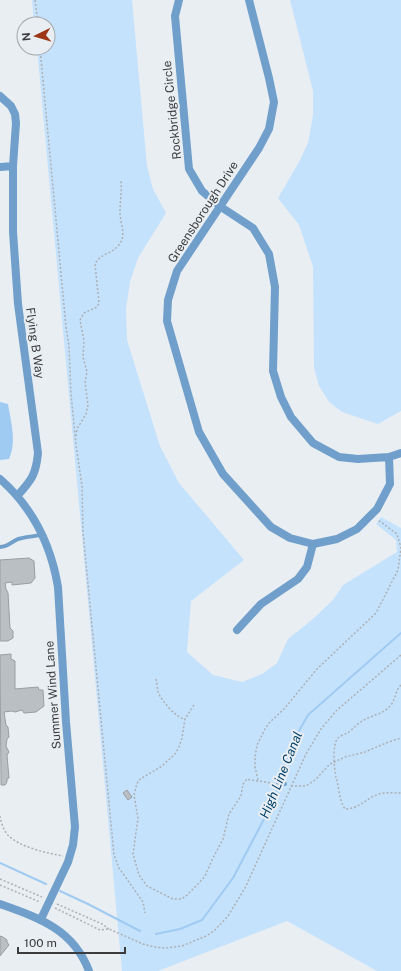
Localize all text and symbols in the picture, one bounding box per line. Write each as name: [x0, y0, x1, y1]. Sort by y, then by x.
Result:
north arrow: [16, 16, 56, 56]
text: N: [20, 32, 32, 42]
street label: Rockbridge Circle: [160, 60, 184, 160]
street label: Greensborough Drive: [165, 158, 241, 265]
street label: Flying B Way: [23, 306, 47, 380]
street label: Summer Wind Lane: [42, 640, 64, 750]
water label: High Line Canal: [257, 729, 305, 821]
scale bar: [18, 929, 125, 955]
text: 100 m: [24, 936, 57, 950]

